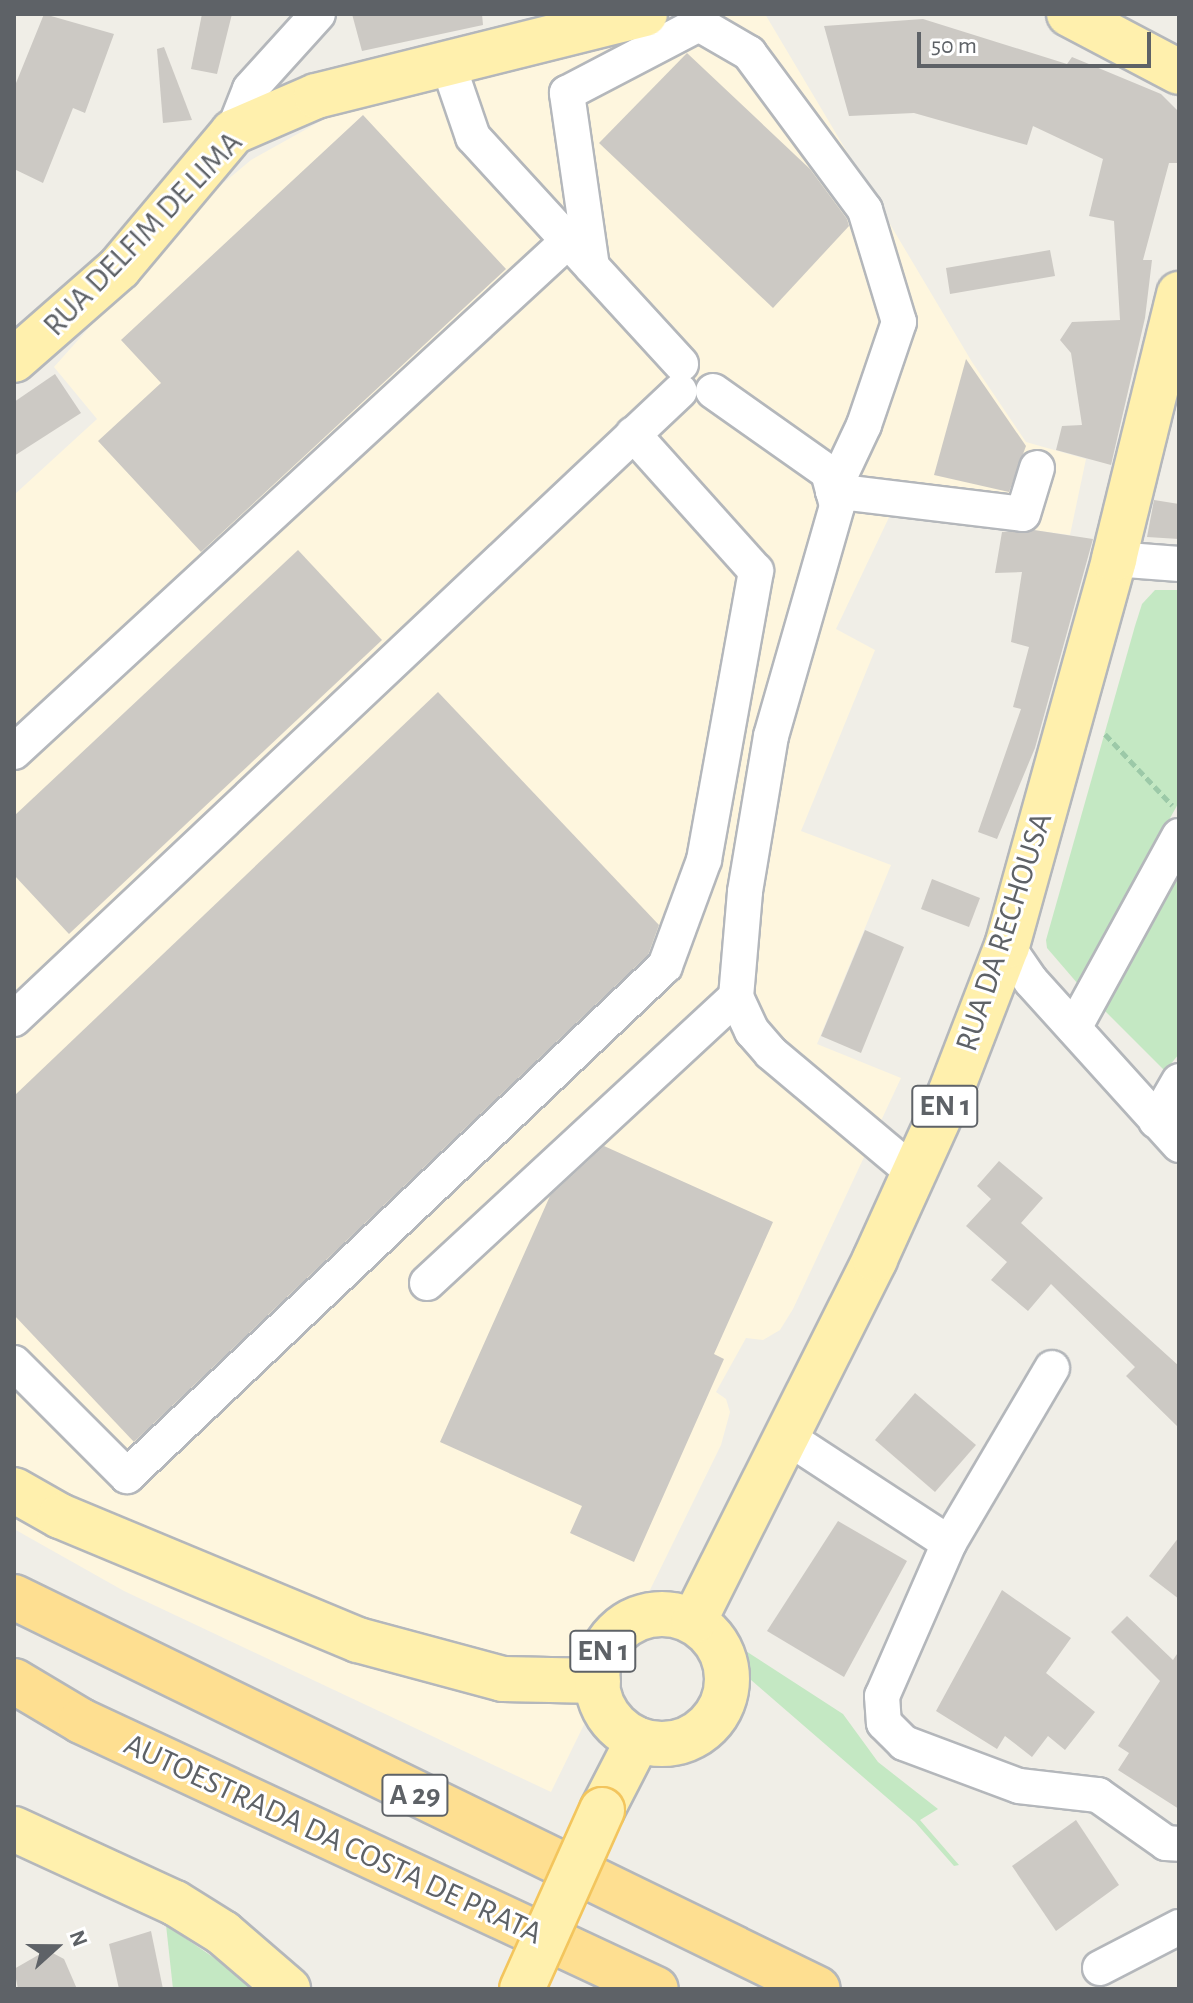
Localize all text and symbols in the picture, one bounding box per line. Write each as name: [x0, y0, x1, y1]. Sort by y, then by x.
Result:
scale bar: [921, 16, 1155, 66]
text: 50 m: [931, 34, 977, 58]
street label: RUA DELFIM DE LIMA: [35, 124, 251, 344]
street label: RUA DA RECHOUSA: [947, 808, 1061, 1056]
road number: EN 1: [911, 1080, 979, 1132]
road number: EN 1: [569, 1625, 637, 1677]
street label: AUTOESTRADA DA COSTA DE PRATA: [118, 1725, 548, 1953]
road number: A 29: [381, 1769, 449, 1821]
north arrow: [16, 1907, 96, 1987]
text: N: [65, 1927, 91, 1949]

